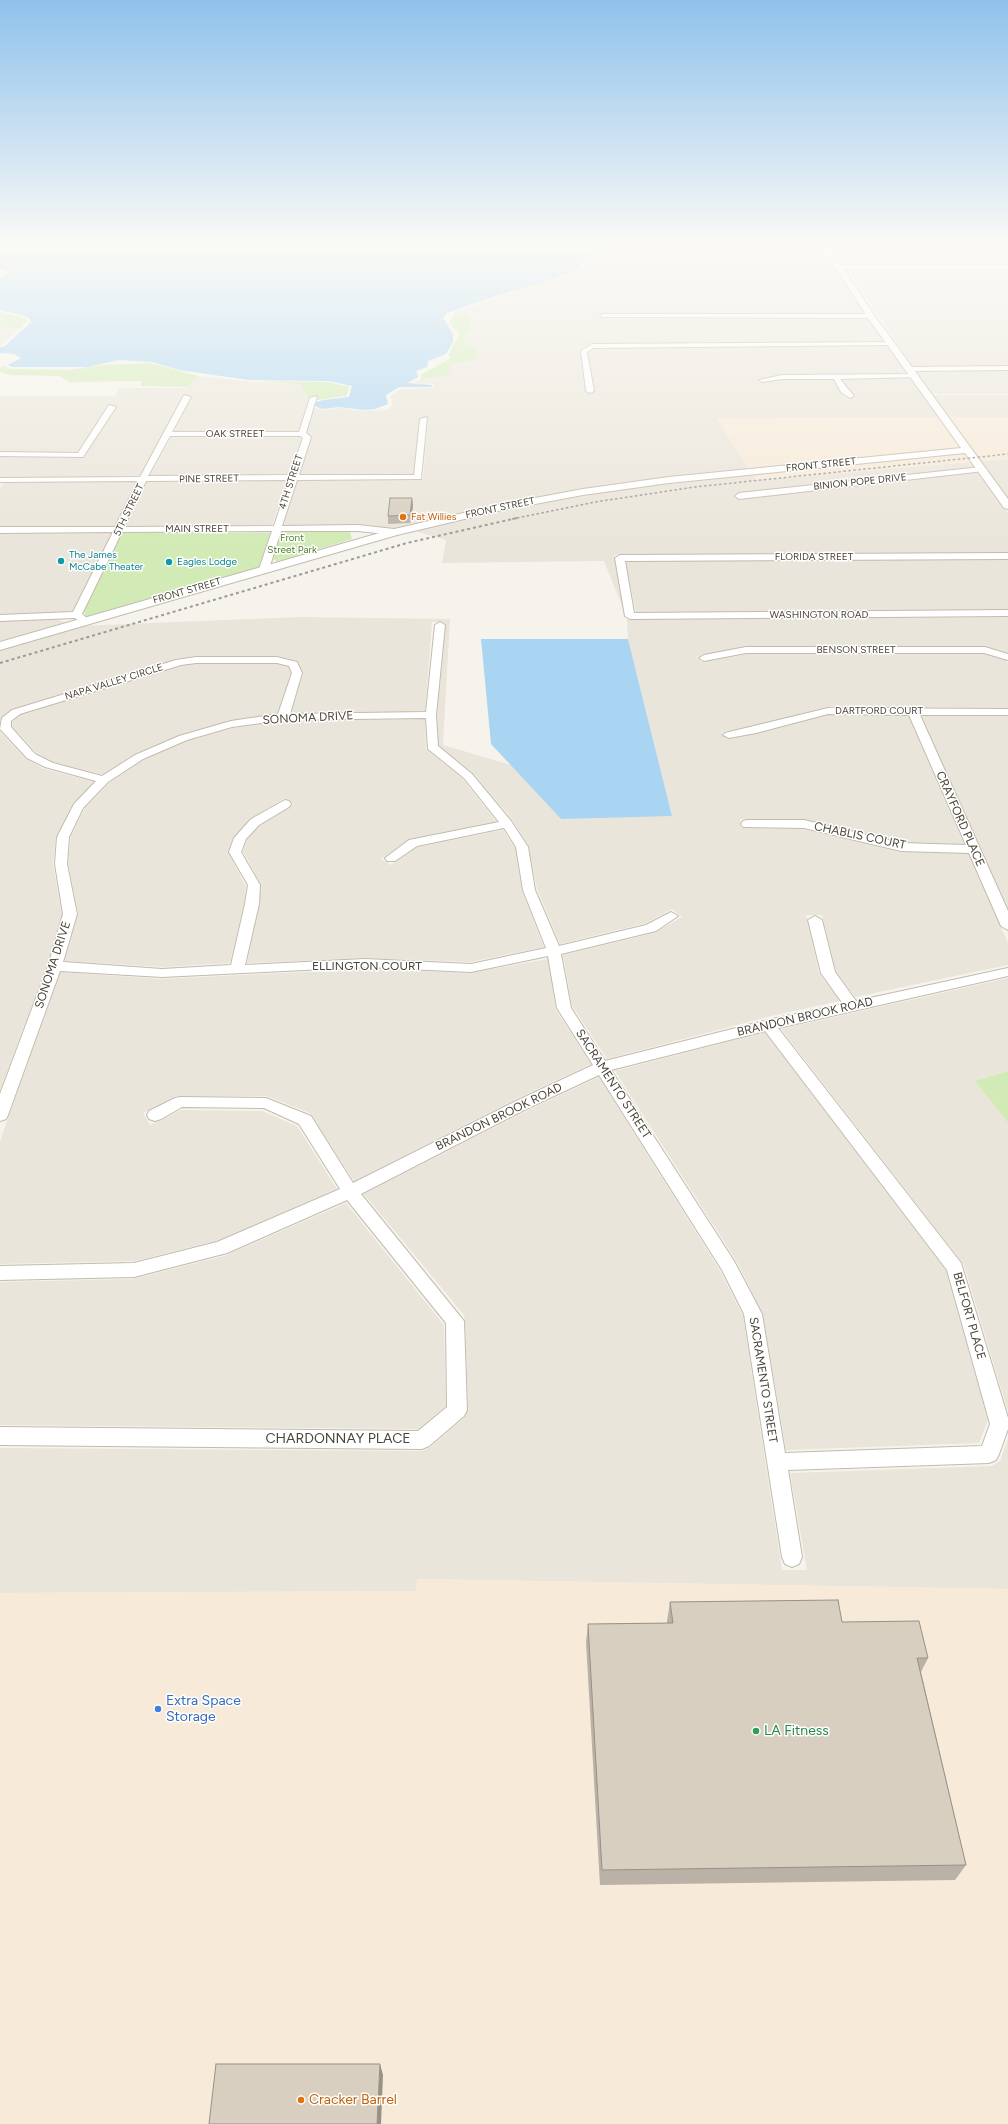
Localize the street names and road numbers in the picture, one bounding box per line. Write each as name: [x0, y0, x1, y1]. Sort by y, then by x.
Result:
street label: OAK STREET: [206, 428, 264, 440]
street label: 4TH STREET: [276, 453, 306, 511]
street label: FRONT STREET: [785, 455, 857, 475]
street label: BINION POPE DRIVE: [813, 471, 907, 493]
street label: PINE STREET: [179, 472, 239, 486]
street label: 5TH STREET: [111, 482, 147, 538]
street label: FRONT STREET: [464, 495, 536, 521]
street label: MAIN STREET: [165, 523, 229, 535]
street label: FLORIDA STREET: [775, 551, 853, 563]
street label: FRONT STREET: [151, 576, 223, 606]
street label: WASHINGTON ROAD: [770, 609, 868, 621]
street label: BENSON STREET: [816, 644, 896, 656]
street label: NAPA VALLEY CIRCLE: [63, 661, 165, 703]
street label: DARTFORD COURT: [835, 705, 923, 717]
street label: SONOMA DRIVE: [262, 708, 354, 728]
street label: CRAYFORD PLACE: [933, 769, 987, 869]
street label: CHABLIS COURT: [813, 819, 907, 853]
street label: SONOMA DRIVE: [32, 920, 74, 1010]
street label: ELLINGTON COURT: [312, 959, 422, 973]
street label: BRANDON BROOK ROAD: [736, 994, 874, 1040]
street label: SACRAMENTO STREET: [572, 1027, 654, 1141]
street label: BRANDON BROOK ROAD: [433, 1080, 565, 1154]
street label: BELFORT PLACE: [950, 1271, 988, 1361]
street label: SACRAMENTO STREET: [746, 1316, 780, 1444]
street label: CHARDONNAY PLACE: [265, 1431, 411, 1447]

